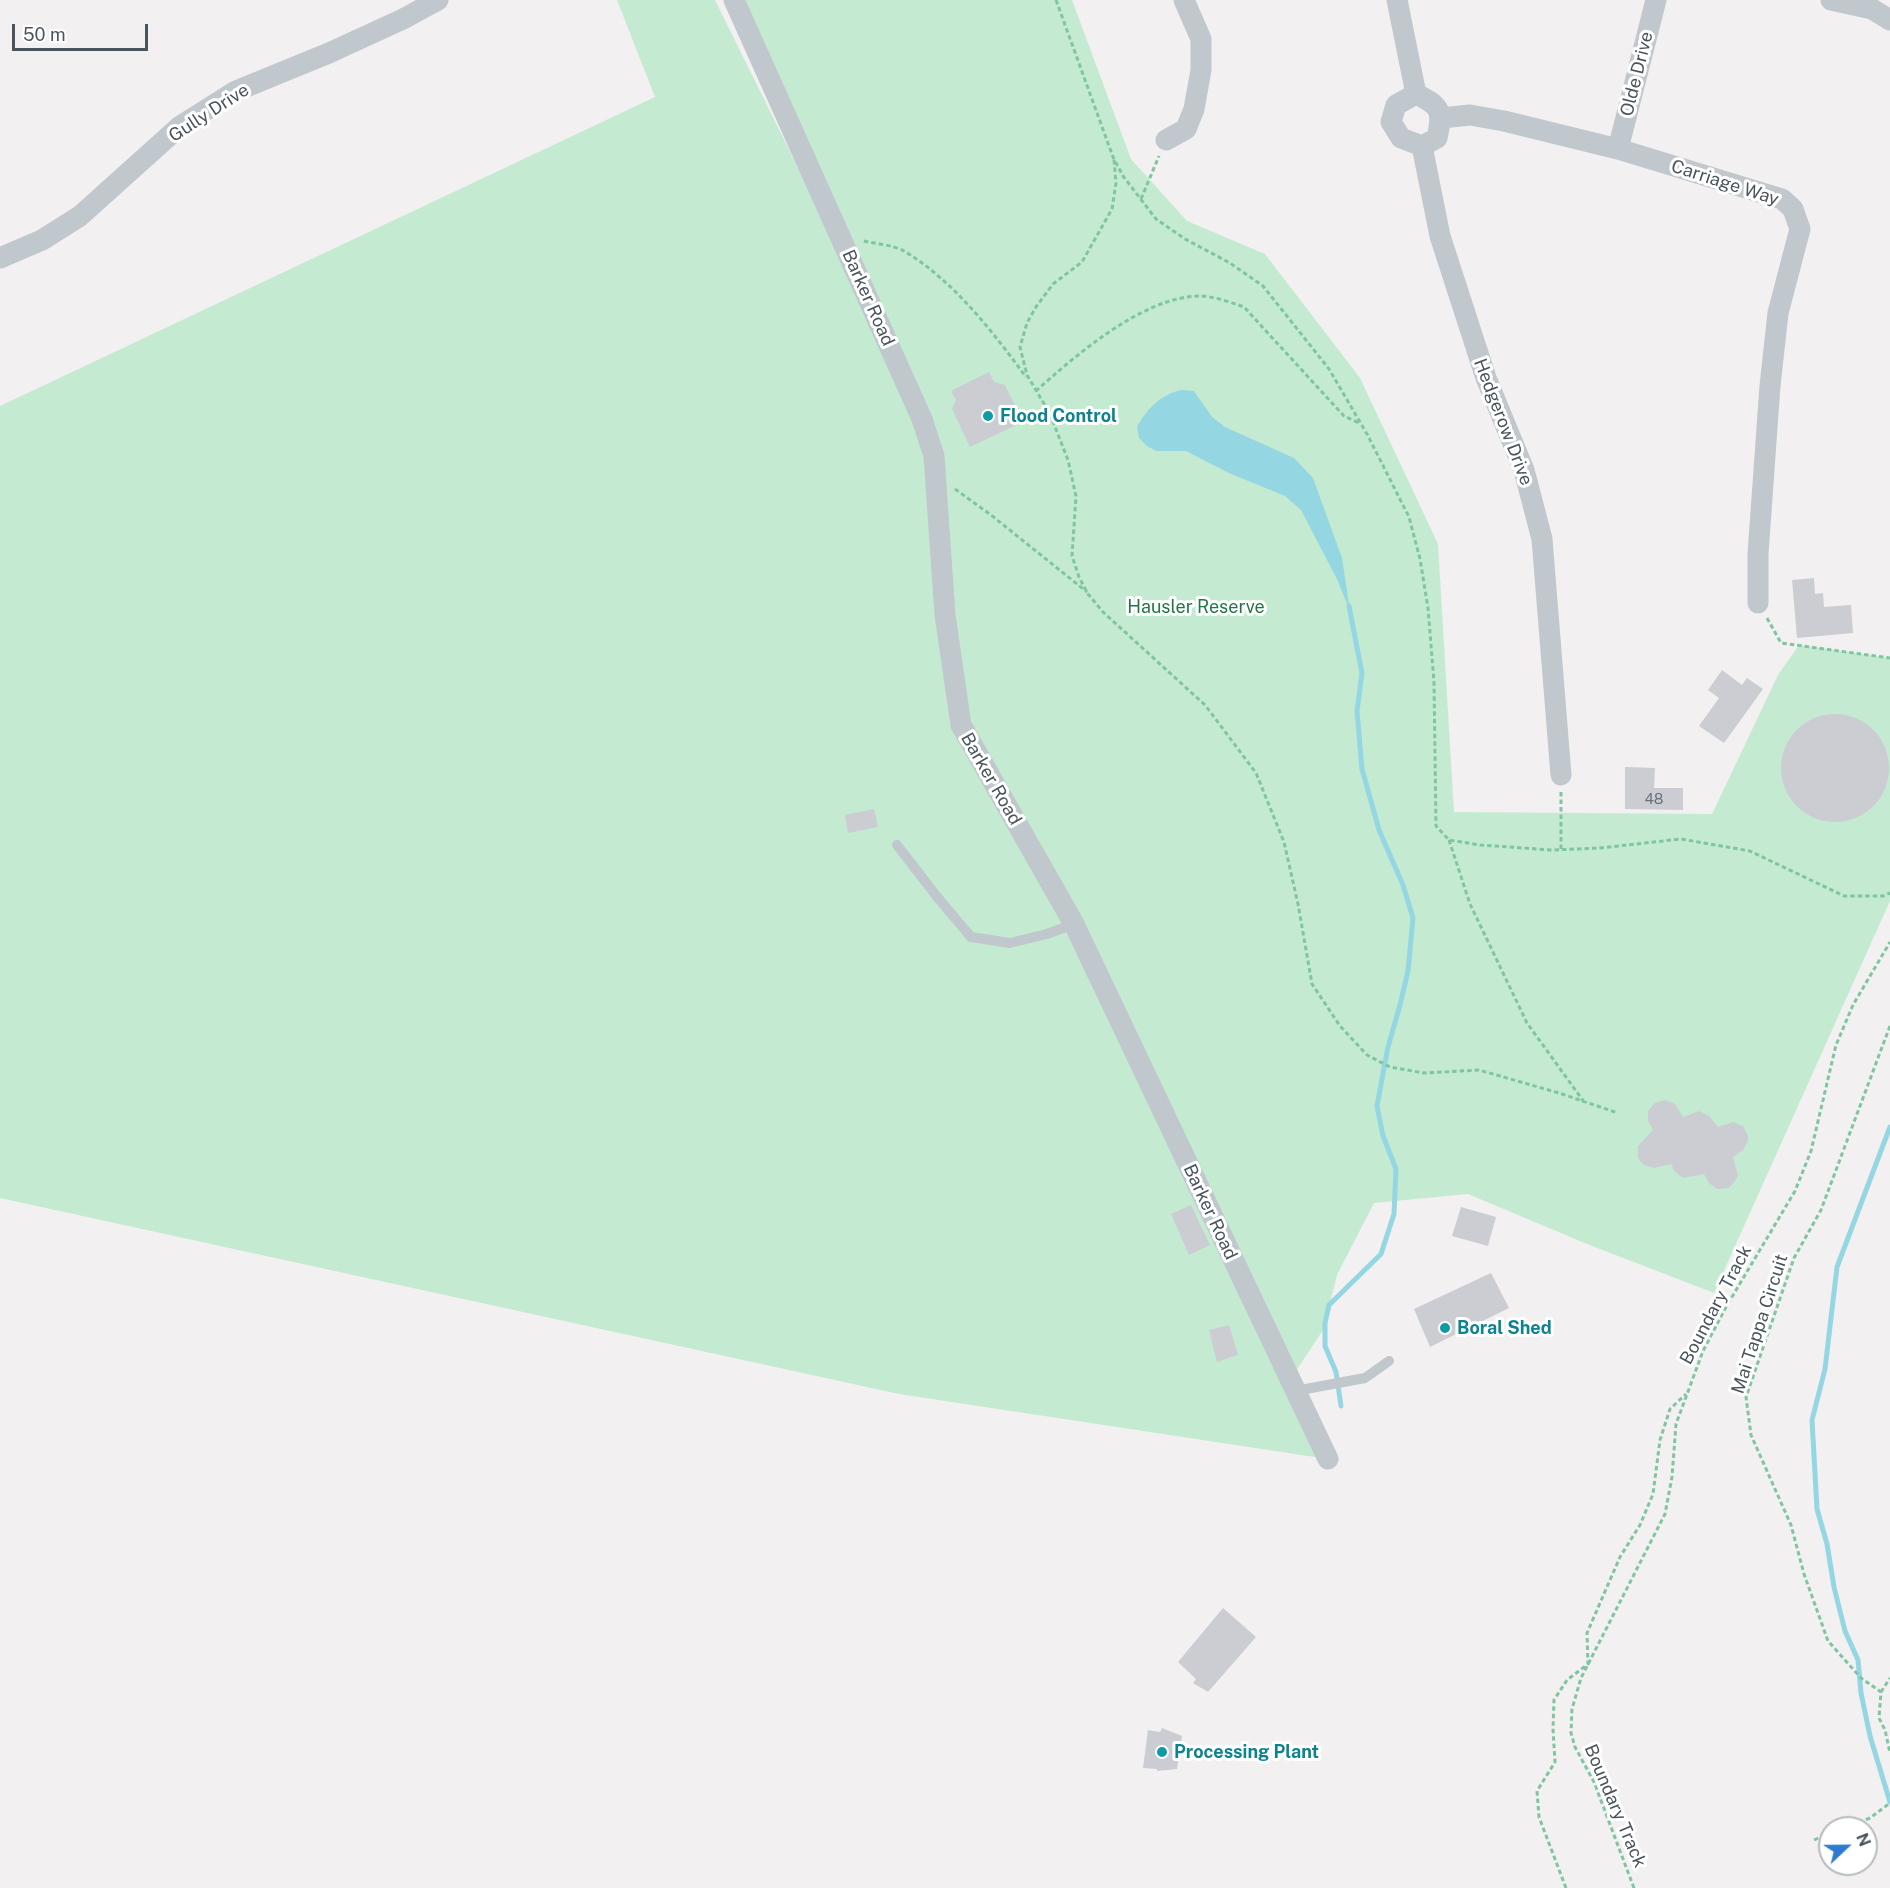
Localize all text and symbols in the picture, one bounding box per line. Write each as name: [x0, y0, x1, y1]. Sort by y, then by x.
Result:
scale bar: [15, 12, 152, 50]
text: 50 m: [23, 24, 66, 45]
street label: Olde Drive: [1616, 29, 1658, 119]
street label: Gully Drive: [165, 79, 253, 147]
street label: Carriage Way: [1668, 155, 1782, 211]
street label: Barker Road: [837, 247, 899, 349]
street label: Hedgerow Drive: [1469, 356, 1537, 488]
place label: Flood Control: [1000, 405, 1117, 427]
marker: Flood Control: [981, 409, 995, 423]
park label: Hausler Reserve: [1127, 596, 1265, 618]
street label: Barker Road: [956, 729, 1026, 829]
house number: 48: [1644, 790, 1664, 808]
street label: Barker Road: [1178, 1161, 1242, 1263]
street label: Boundary Track: [1676, 1242, 1756, 1368]
street label: Mai Tappa Circuit: [1727, 1251, 1793, 1397]
place label: Boral Shed: [1457, 1317, 1552, 1339]
marker: Boral Shed: [1438, 1321, 1452, 1335]
place label: Processing Plant: [1174, 1741, 1319, 1763]
street label: Boundary Track: [1579, 1741, 1651, 1871]
marker: Processing Plant: [1155, 1745, 1169, 1759]
north arrow: [1818, 1816, 1878, 1876]
text: N: [1852, 1830, 1874, 1849]

